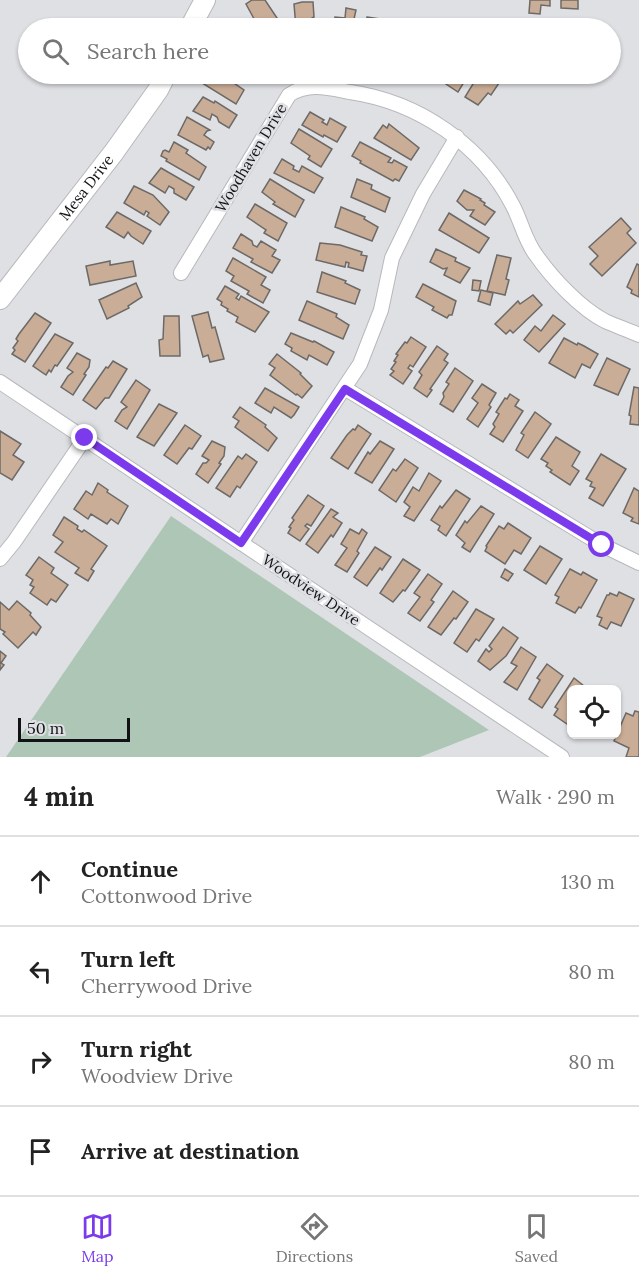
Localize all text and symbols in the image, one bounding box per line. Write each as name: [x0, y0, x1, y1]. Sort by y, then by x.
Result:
search box: [18, 18, 621, 84]
icon: search: [39, 35, 72, 68]
text: Search here: [87, 37, 209, 65]
street label: Woodhaven Drive: [211, 100, 291, 216]
street label: Mesa Drive: [55, 151, 117, 224]
route end: [71, 424, 97, 450]
route start: [588, 531, 614, 557]
street label: Woodview Drive: [259, 550, 364, 629]
map controls: [567, 685, 621, 739]
button: locate: [567, 685, 621, 739]
scale bar: [18, 715, 130, 742]
text: 50 m: [27, 718, 64, 738]
text: 4 min: [24, 780, 94, 813]
text: Walk · 290 m: [496, 784, 615, 809]
text: Continue: [81, 855, 178, 883]
icon: ahead: [24, 865, 57, 898]
text: 130 m: [561, 869, 615, 894]
text: Cottonwood Drive: [81, 883, 252, 908]
text: Turn left: [81, 945, 175, 973]
icon: left: [24, 955, 57, 988]
text: 80 m: [568, 959, 615, 984]
text: Cherrywood Drive: [81, 973, 252, 998]
text: Turn right: [81, 1035, 192, 1063]
icon: right: [24, 1045, 57, 1078]
text: 80 m: [568, 1049, 615, 1074]
text: Woodview Drive: [81, 1063, 233, 1088]
icon: arrive: [24, 1135, 57, 1168]
text: Arrive at destination: [81, 1137, 299, 1165]
tab: Map: [81, 1210, 114, 1266]
tab: Directions: [276, 1210, 353, 1266]
tab: Saved: [515, 1210, 558, 1266]

